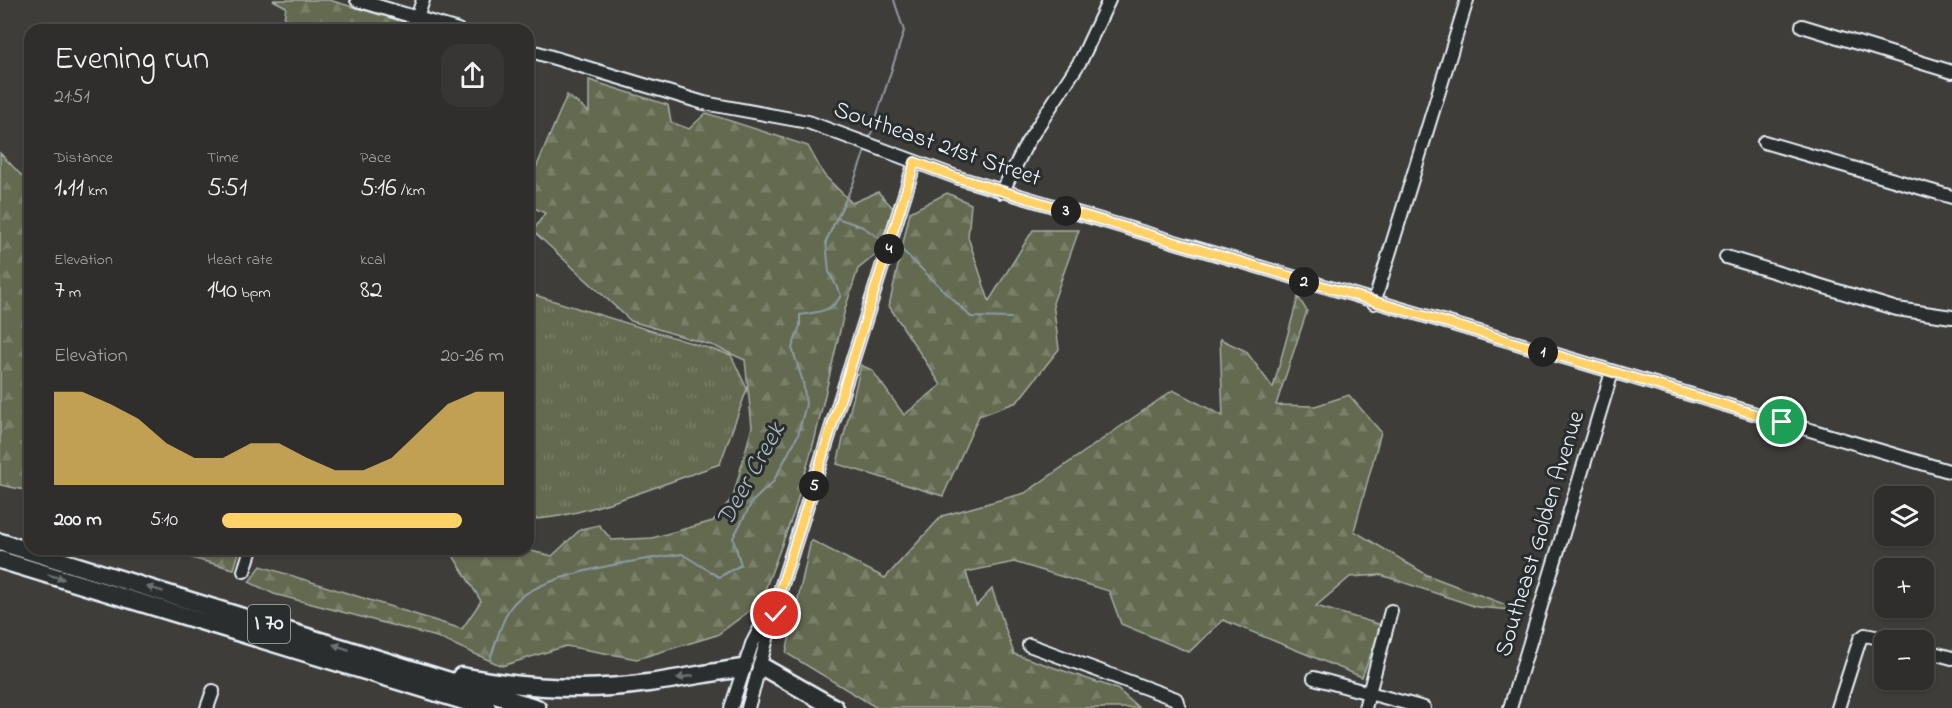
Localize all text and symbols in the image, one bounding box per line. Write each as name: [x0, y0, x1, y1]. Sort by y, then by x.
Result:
text: Evening run: [54, 36, 209, 84]
button: share: [441, 44, 504, 107]
text: 21:51: [54, 83, 90, 112]
street label: Southeast 21st Street: [829, 93, 1045, 197]
text: Distance: [54, 146, 113, 170]
text: Time: [207, 146, 239, 170]
text: Pace: [360, 146, 391, 170]
text: 1.11: [54, 170, 84, 208]
text: 5:51: [207, 170, 247, 208]
text: 5:16: [360, 170, 397, 208]
text: km: [84, 179, 108, 203]
text: /km: [397, 179, 425, 203]
pin: 3: [1051, 196, 1081, 226]
text: 3: [1063, 199, 1069, 223]
pin: 4: [874, 234, 904, 264]
text: 4: [886, 237, 892, 261]
text: Elevation: [54, 248, 113, 272]
text: Heart rate: [207, 248, 273, 272]
text: kcal: [360, 248, 385, 272]
pin: 2: [1289, 267, 1319, 297]
text: 2: [1300, 270, 1308, 294]
text: 7: [54, 272, 65, 310]
text: 140: [207, 272, 237, 310]
text: 82: [360, 272, 383, 310]
text: m: [65, 281, 81, 305]
text: bpm: [237, 281, 271, 305]
pin: 1: [1528, 337, 1558, 367]
text: 1: [1540, 340, 1546, 364]
text: Elevation: [54, 342, 128, 371]
text: 20–26 m: [440, 342, 504, 371]
pin: [1756, 396, 1807, 447]
icon: arrive: [1765, 405, 1798, 438]
street label: Southeast Golden Avenue: [1487, 406, 1595, 661]
water label: Deer Creek: [708, 415, 797, 534]
pin: 5: [799, 471, 829, 501]
text: 5: [809, 474, 819, 498]
map controls: [1874, 486, 1934, 690]
button: layers: [1874, 486, 1934, 546]
text: 200 m: [54, 506, 102, 535]
text: 5:10: [150, 506, 178, 535]
button: +: [1874, 558, 1934, 618]
one-way arrow: [47, 573, 65, 582]
one-way arrow: [146, 584, 164, 593]
pin: [750, 588, 801, 639]
icon: check: [759, 597, 792, 630]
road number: I 70: [248, 605, 290, 643]
button: −: [1874, 630, 1934, 690]
one-way arrow: [332, 642, 350, 652]
one-way arrow: [676, 673, 695, 682]

